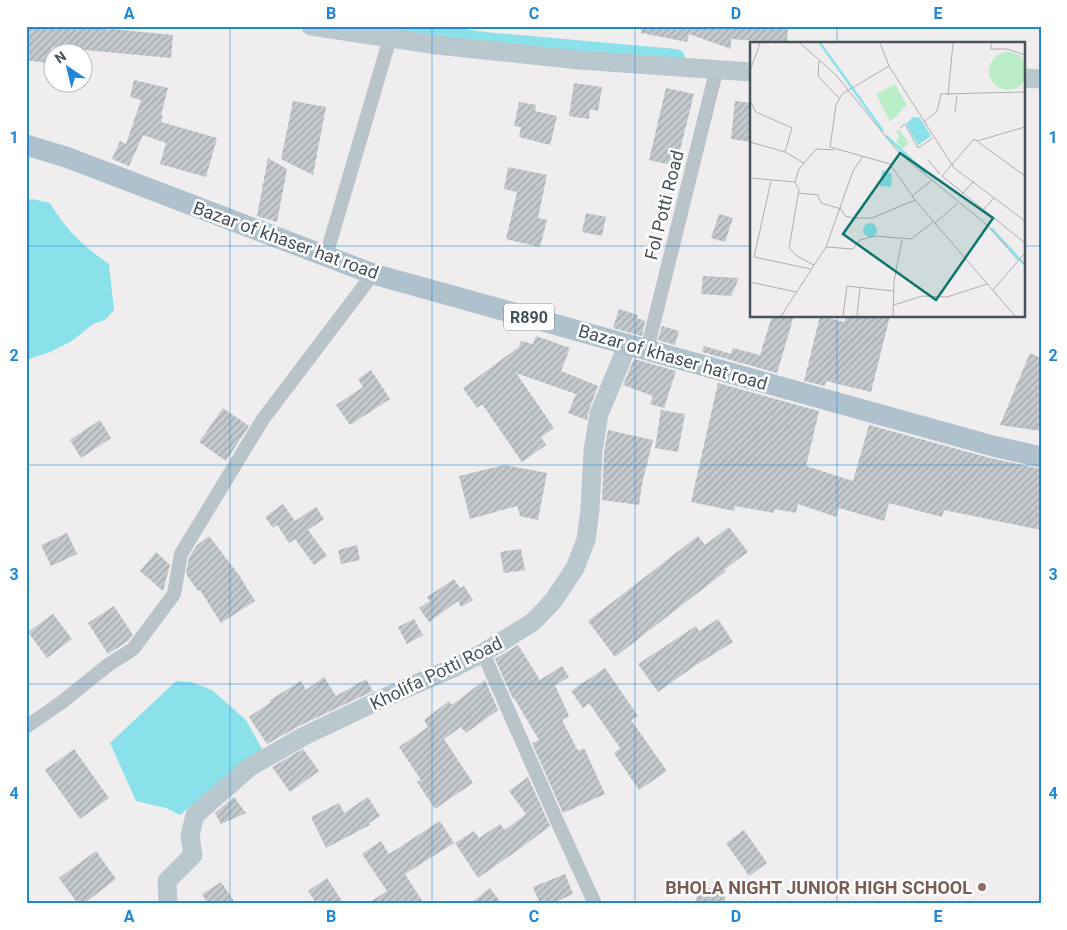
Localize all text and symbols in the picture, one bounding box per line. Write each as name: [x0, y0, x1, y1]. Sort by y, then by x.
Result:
text: A: [124, 4, 135, 23]
text: B: [326, 4, 336, 23]
text: C: [529, 4, 539, 23]
text: D: [731, 4, 741, 23]
text: E: [934, 4, 943, 23]
north arrow: [42, 42, 92, 92]
inset map: [750, 42, 1024, 318]
text: N: [52, 48, 69, 67]
text: 1: [9, 128, 19, 147]
text: 1: [1048, 128, 1058, 147]
street label: Fol Potti Road: [640, 148, 688, 262]
street label: Bazar of khaser hat road: [190, 197, 382, 283]
road number: R890: [504, 304, 554, 330]
street label: Bazar of khaser hat road: [576, 320, 770, 394]
text: 2: [9, 346, 19, 365]
text: 2: [1048, 346, 1058, 365]
text: 3: [9, 565, 19, 584]
text: 3: [1048, 565, 1058, 584]
street label: Kholifa Potti Road: [367, 632, 505, 714]
text: 4: [9, 784, 19, 803]
text: 4: [1048, 784, 1058, 803]
place label: BHOLA NIGHT JUNIOR HIGH SCHOOL: [665, 877, 972, 898]
marker: BHOLA NIGHT JUNIOR HIGH SCHOOL: [976, 881, 988, 893]
text: A: [124, 907, 135, 926]
text: B: [326, 907, 336, 926]
text: C: [529, 907, 539, 926]
text: D: [731, 907, 741, 926]
text: E: [934, 907, 943, 926]

